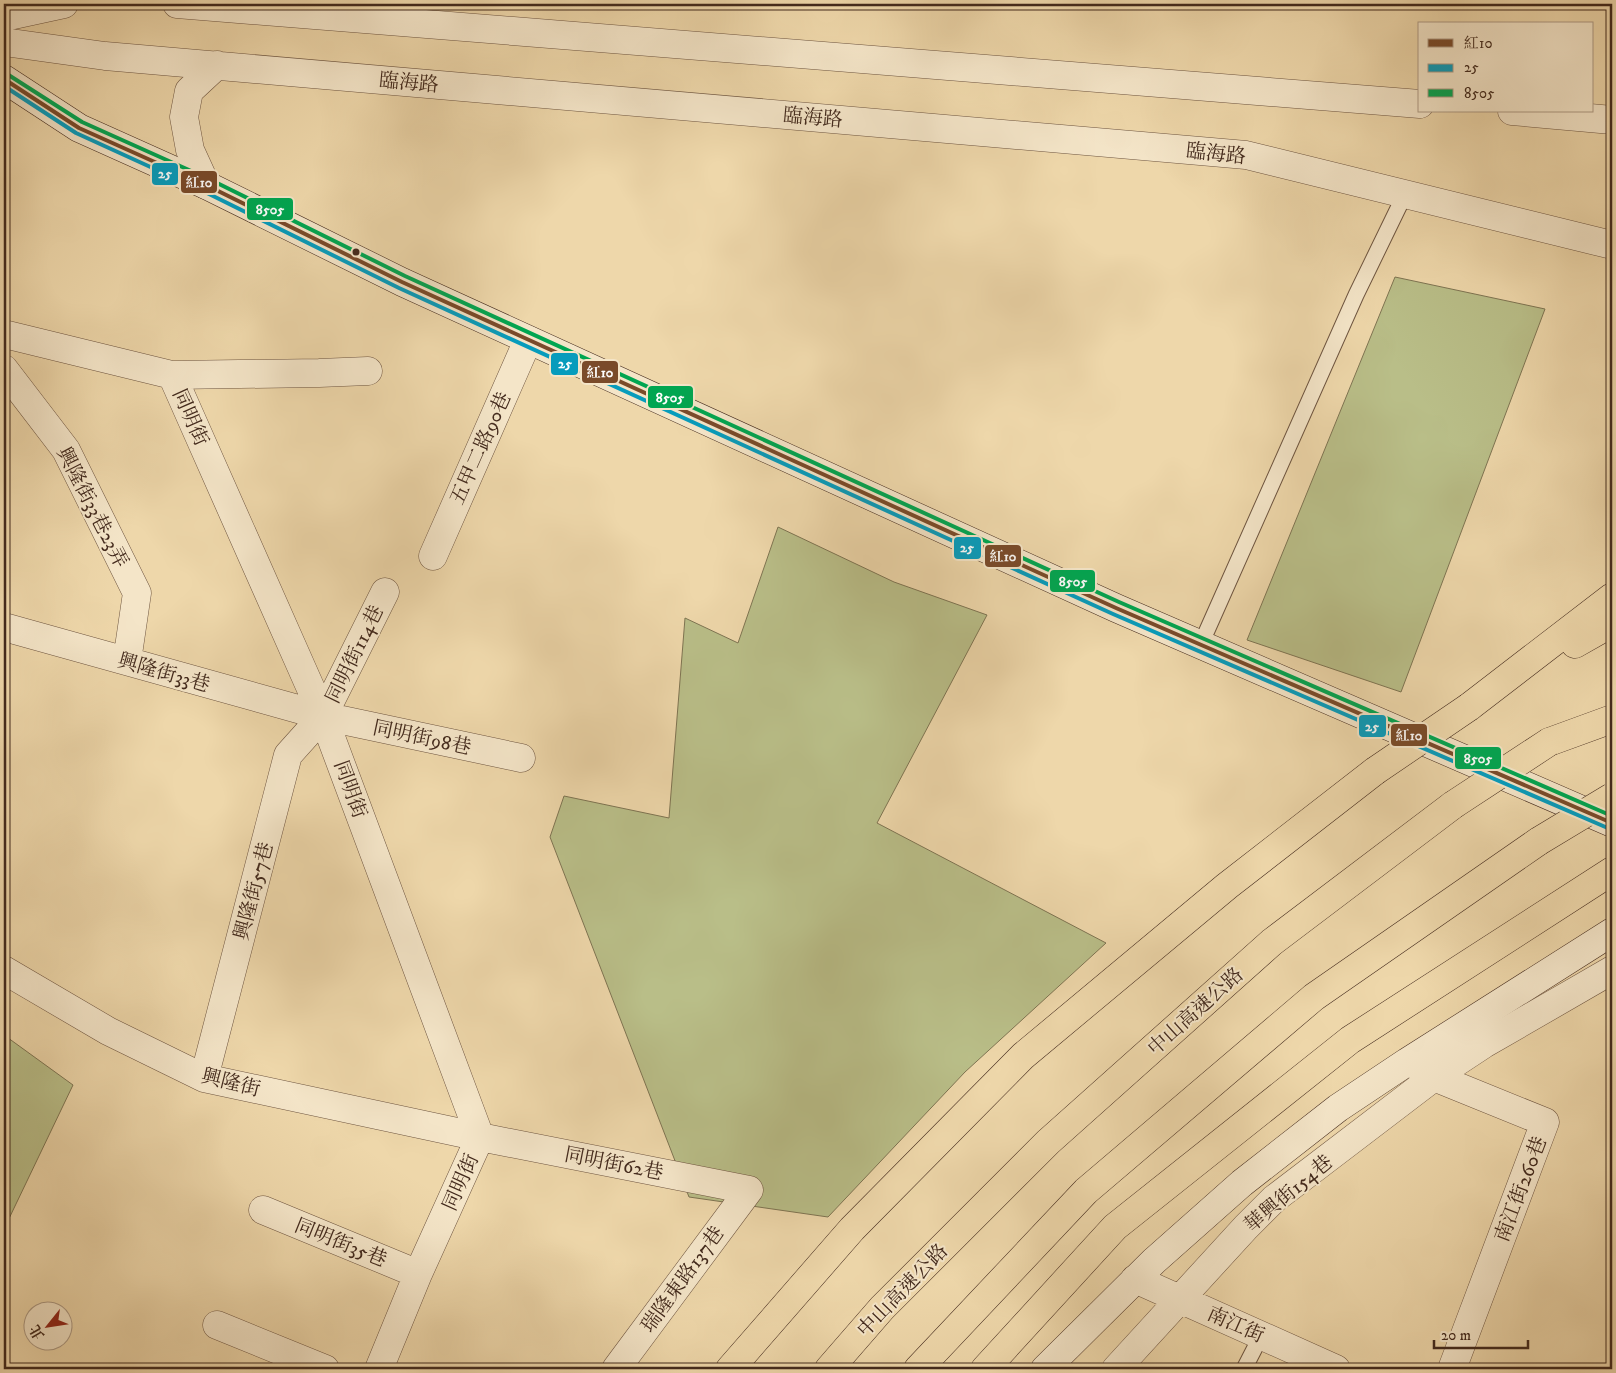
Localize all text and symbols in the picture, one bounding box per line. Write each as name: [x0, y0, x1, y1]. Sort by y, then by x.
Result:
legend: [1418, 22, 1594, 112]
text: 紅10: [1464, 34, 1493, 53]
text: 25: [1464, 58, 1479, 77]
street label: 臨海路: [378, 68, 440, 99]
text: 8505: [1464, 84, 1495, 103]
street label: 臨海路: [782, 103, 844, 134]
street label: 臨海路: [1185, 139, 1247, 170]
line badge: 25: [151, 162, 179, 186]
text: 25: [158, 165, 172, 183]
line badge: 紅10: [180, 170, 218, 194]
text: 紅10: [186, 174, 213, 192]
line badge: 8505: [246, 197, 294, 221]
text: 8505: [256, 201, 284, 219]
unlabelled marker: [351, 247, 361, 257]
line badge: 25: [550, 352, 579, 376]
text: 25: [558, 355, 572, 373]
line badge: 紅10: [581, 360, 619, 384]
text: 紅10: [587, 364, 614, 382]
street label: 同明街: [166, 385, 213, 450]
line badge: 8505: [647, 385, 694, 409]
street label: 五甲二路90巷: [445, 388, 517, 509]
text: 8505: [656, 389, 684, 407]
street label: 興隆街33巷23弄: [51, 443, 133, 572]
line badge: 25: [953, 536, 982, 560]
text: 25: [960, 539, 974, 557]
line badge: 紅10: [984, 544, 1022, 568]
text: 紅10: [990, 548, 1017, 566]
line badge: 8505: [1049, 569, 1096, 593]
text: 8505: [1059, 573, 1087, 591]
street label: 同明街114巷: [321, 601, 390, 708]
street label: 興隆街33巷: [115, 648, 213, 699]
line badge: 25: [1358, 714, 1387, 738]
street label: 同明街98巷: [370, 716, 473, 761]
text: 25: [1365, 718, 1379, 736]
line badge: 紅10: [1390, 723, 1428, 747]
text: 紅10: [1396, 727, 1423, 745]
line badge: 8505: [1454, 746, 1502, 770]
text: 8505: [1464, 750, 1492, 768]
street label: 同明街: [328, 757, 372, 822]
street label: 興隆街57巷: [229, 840, 280, 943]
street label: 中山高速公路: [1143, 963, 1249, 1062]
street label: 興隆街: [199, 1064, 263, 1103]
street label: 南江街260巷: [1490, 1133, 1553, 1246]
street label: 同明街62巷: [562, 1143, 665, 1186]
street label: 同明街: [438, 1150, 485, 1215]
street label: 華興街154巷: [1240, 1150, 1338, 1238]
street label: 同明街35巷: [291, 1214, 390, 1273]
street label: 瑞隆東路137巷: [636, 1222, 730, 1338]
street label: 中山高速公路: [852, 1239, 954, 1343]
north arrow: [22, 1300, 72, 1350]
street label: 南江街: [1203, 1302, 1268, 1349]
scale bar: [1434, 1318, 1527, 1350]
text: 北: [26, 1321, 49, 1343]
text: 20 m: [1441, 1326, 1471, 1345]

